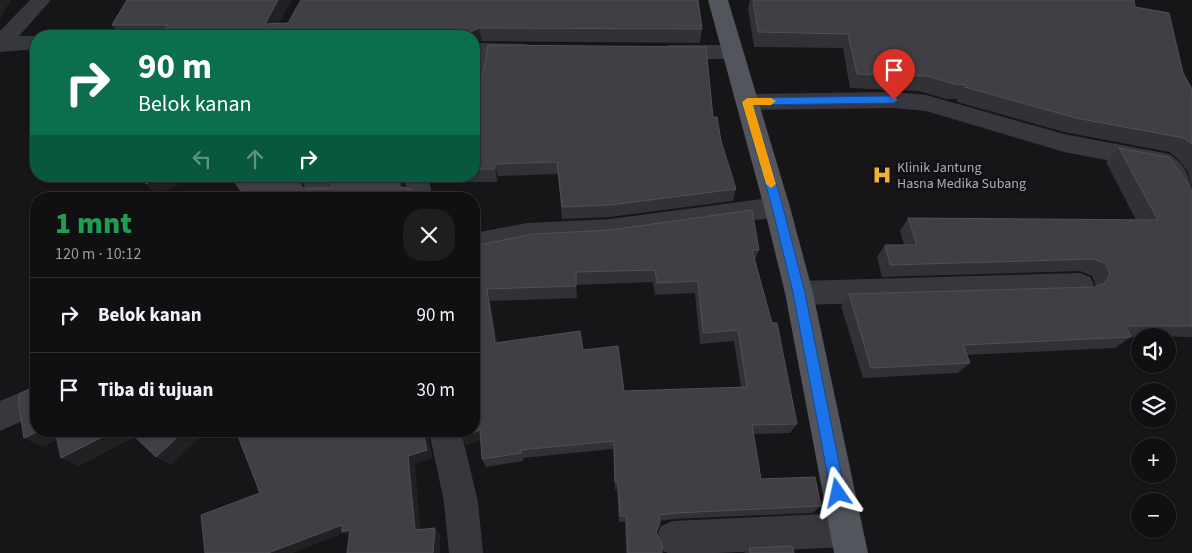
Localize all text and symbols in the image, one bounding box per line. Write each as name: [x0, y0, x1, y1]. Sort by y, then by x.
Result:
text: 90 m: [138, 42, 212, 92]
pin: [873, 49, 915, 100]
icon: right: [55, 50, 120, 115]
icon: arrive: [880, 56, 908, 84]
text: Belok kanan: [138, 88, 252, 120]
icon: left: [188, 145, 216, 173]
icon: ahead: [241, 145, 269, 173]
icon: right: [294, 145, 322, 173]
place label: Klinik Jantung Hasna Medika Subang: [897, 158, 1026, 194]
hospital icon: Klinik Jantung Hasna Medika Subang: [871, 164, 893, 186]
text: 1 mnt: [55, 202, 132, 245]
button: close: [403, 209, 455, 261]
text: 120 m · 10:12: [55, 243, 142, 265]
icon: right: [55, 301, 83, 329]
text: Belok kanan: [98, 302, 202, 329]
text: 90 m: [417, 302, 455, 329]
map controls: [1131, 328, 1176, 538]
button: sound: [1131, 328, 1176, 373]
icon: arrive: [55, 376, 83, 404]
text: Tiba di tujuan: [98, 377, 213, 404]
text: 30 m: [417, 377, 455, 404]
button: layers: [1131, 383, 1176, 428]
button: +: [1131, 438, 1176, 483]
position arrow: [811, 466, 863, 518]
button: −: [1131, 493, 1176, 538]

